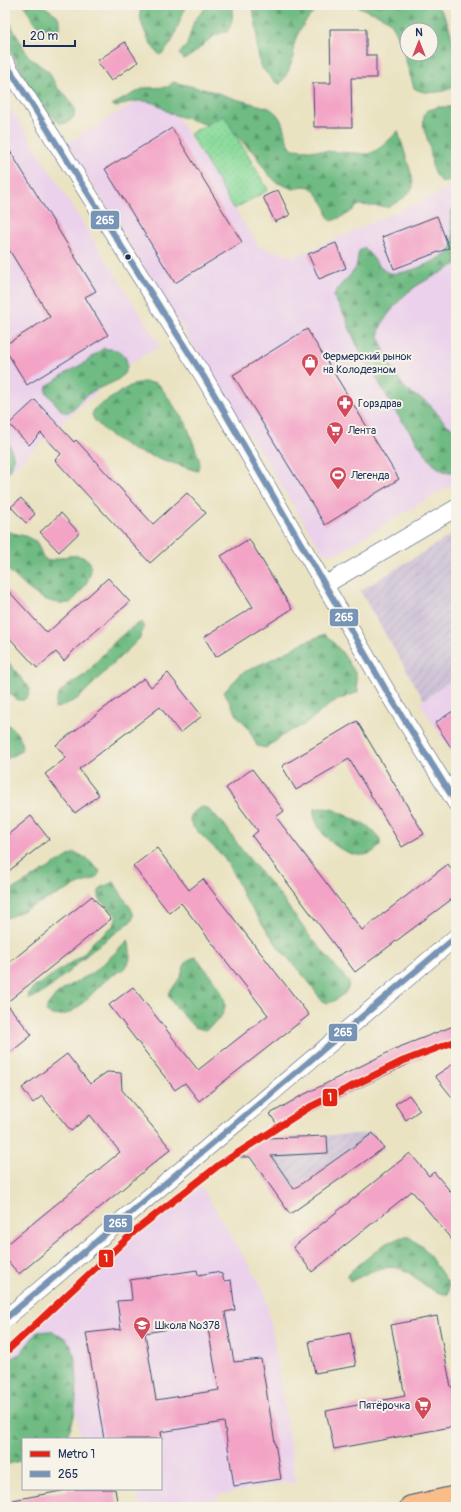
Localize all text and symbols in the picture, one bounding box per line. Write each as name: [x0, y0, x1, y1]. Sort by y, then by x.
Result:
scale bar: [24, 22, 75, 48]
north arrow: [399, 22, 439, 62]
text: N: [415, 26, 423, 39]
text: 20 m: [30, 29, 59, 44]
line badge: 265: [90, 210, 120, 230]
text: 265: [96, 214, 114, 227]
unlabelled marker: [123, 252, 133, 262]
place label: Фермерский рынок на Колодезном: [323, 350, 412, 376]
shop icon: Фермерский рынок на Колодезном: [300, 352, 320, 377]
pharmacy icon: Горздрав: [335, 393, 355, 418]
place label: Горздрав: [358, 397, 402, 410]
supermarket icon: Лента: [325, 420, 345, 445]
place label: Лента: [347, 424, 376, 437]
sports icon: Легенда: [328, 465, 348, 490]
place label: Легенда: [350, 469, 389, 482]
line badge: 265: [329, 608, 359, 627]
text: 265: [335, 611, 353, 624]
line badge: 265: [328, 1023, 358, 1042]
text: 265: [334, 1026, 352, 1039]
line badge: 1: [322, 1088, 338, 1107]
text: 1: [328, 1091, 332, 1104]
line badge: 265: [103, 1214, 133, 1233]
text: 265: [109, 1217, 127, 1230]
line badge: 1: [98, 1249, 114, 1268]
text: 1: [104, 1252, 108, 1265]
school or university icon: Школа №378: [132, 1315, 152, 1340]
place label: Школа №378: [155, 1319, 220, 1332]
supermarket icon: Пятёрочка: [413, 1395, 433, 1420]
place label: Пятёрочка: [359, 1399, 410, 1412]
legend: [22, 1438, 162, 1490]
text: Metro 1: [58, 1447, 95, 1462]
text: 265: [58, 1467, 78, 1482]

